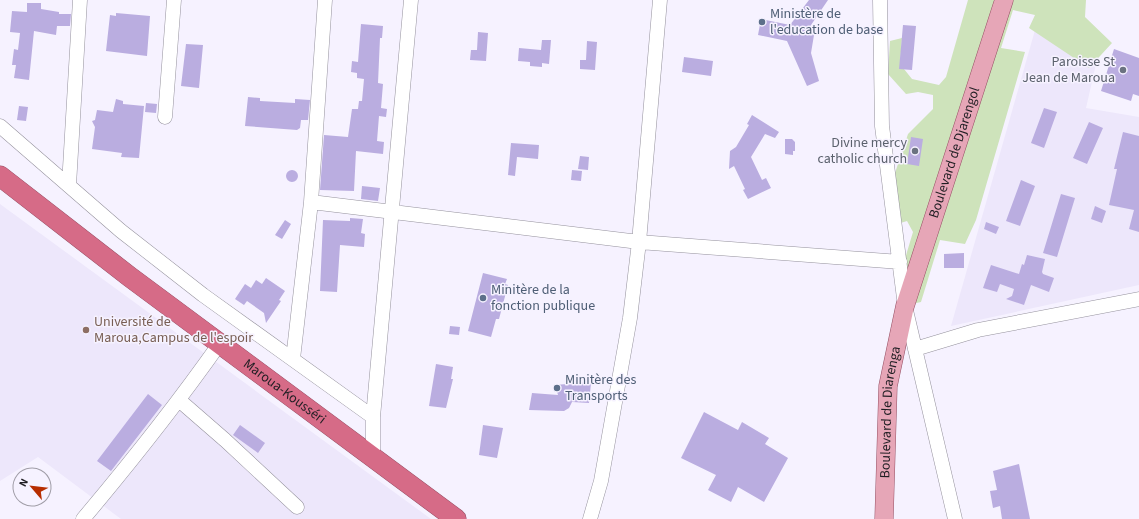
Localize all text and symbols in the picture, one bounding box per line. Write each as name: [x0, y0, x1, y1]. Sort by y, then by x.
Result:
place label: Ministère de l'education de base: [770, 4, 883, 40]
marker: Ministère de l'education de base: [757, 17, 767, 27]
place label: Paroisse St Jean de Maroua: [1022, 52, 1115, 88]
marker: Paroisse St Jean de Maroua: [1118, 65, 1128, 75]
street label: Boulevard de Djarengol: [924, 84, 985, 221]
place label: Divine mercy catholic church: [817, 133, 907, 169]
marker: Divine mercy catholic church: [910, 146, 920, 156]
place label: Minitère de la fonction publique: [491, 280, 595, 316]
marker: Minitère de la fonction publique: [478, 293, 488, 303]
place label: Université de Maroua,Campus de l'espoir: [94, 312, 253, 348]
marker: Université de Maroua,Campus de l'espoir: [81, 325, 91, 335]
street label: Boulevard de Diarenga: [875, 345, 906, 479]
street label: Maroua-Kousséri: [239, 354, 330, 429]
place label: Minitère des Transports: [565, 370, 636, 406]
marker: Minitère des Transports: [552, 383, 562, 393]
north arrow: [12, 467, 52, 507]
text: N: [15, 476, 32, 489]

